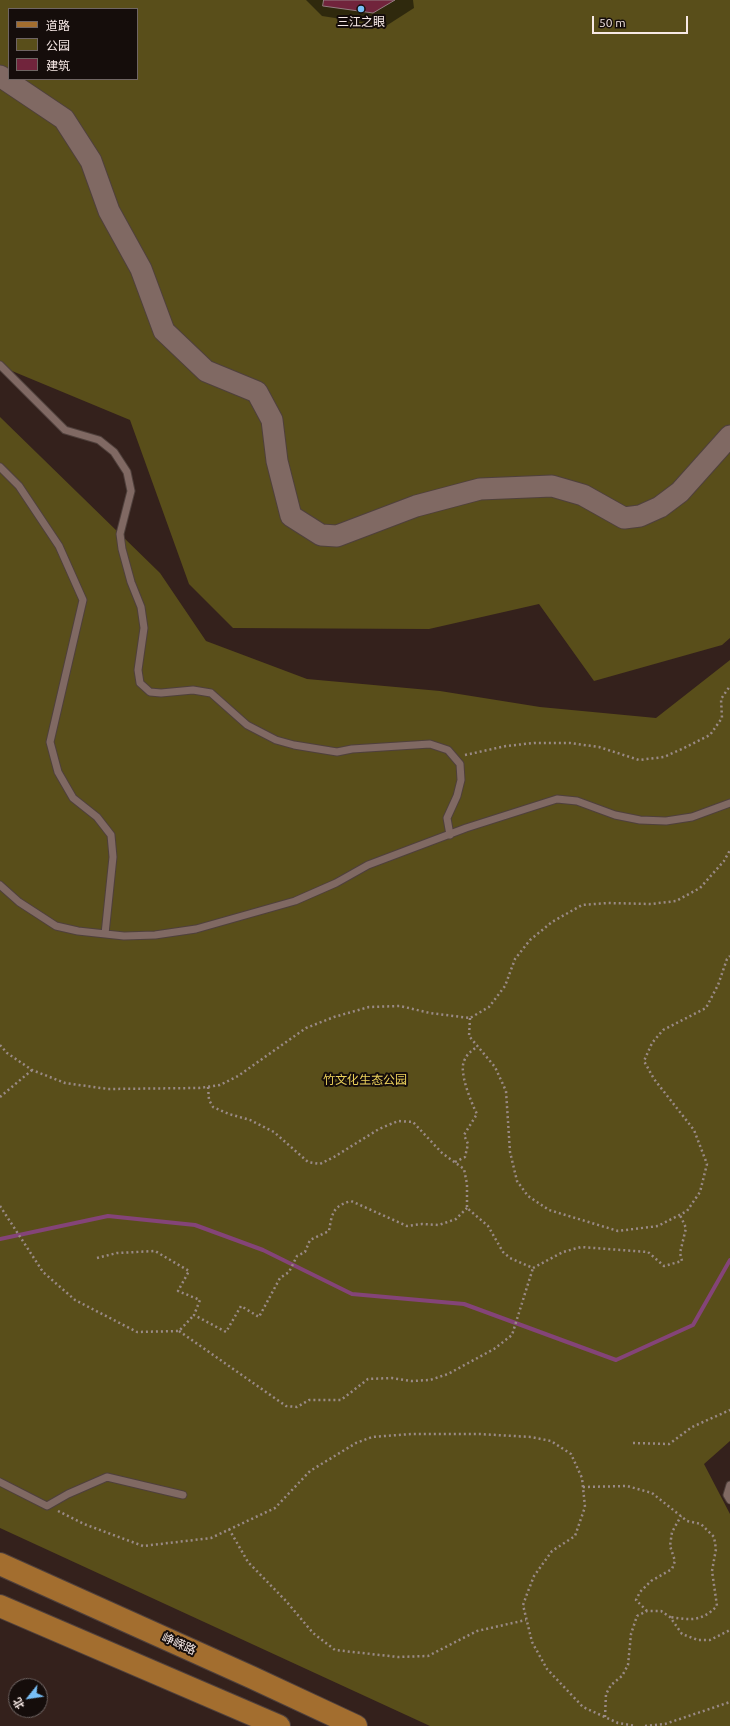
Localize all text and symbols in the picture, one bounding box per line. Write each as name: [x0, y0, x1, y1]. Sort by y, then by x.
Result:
marker: 三江之眼: [356, 4, 366, 14]
legend: [8, 8, 138, 80]
scale bar: [594, 8, 690, 34]
place label: 三江之眼: [337, 15, 385, 29]
text: 50 m: [599, 16, 626, 29]
text: 道路: [46, 19, 70, 32]
text: 公园: [46, 39, 70, 52]
text: 建筑: [46, 59, 70, 72]
park label: 竹文化生态公园: [323, 1073, 407, 1087]
street label: 峥嵘路: [160, 1630, 198, 1658]
north arrow: [8, 1678, 48, 1718]
text: 北: [11, 1696, 26, 1711]

